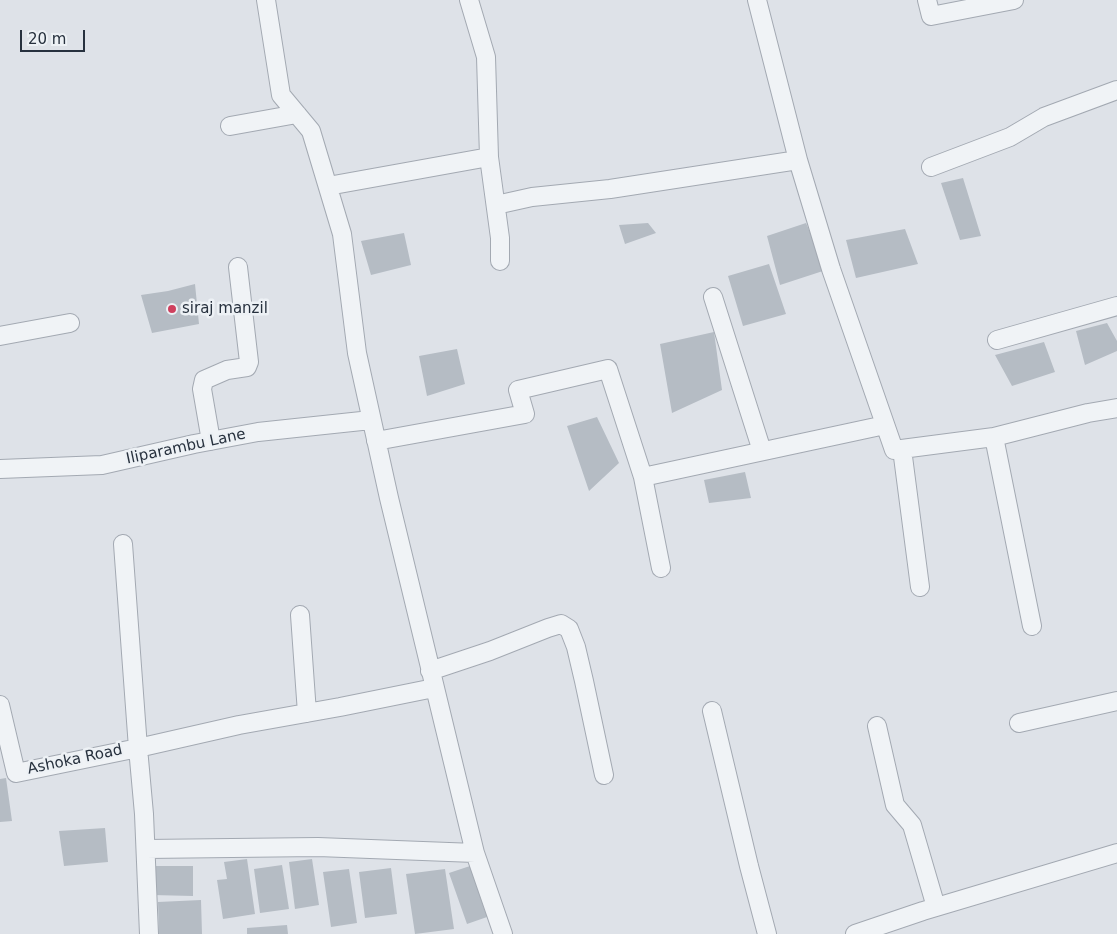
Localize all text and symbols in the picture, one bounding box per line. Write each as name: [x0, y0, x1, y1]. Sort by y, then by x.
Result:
scale bar: [22, 20, 88, 52]
text: 20 m: [28, 30, 66, 48]
place label: siraj manzil: [182, 300, 268, 318]
marker: siraj manzil: [166, 303, 178, 315]
street label: Iliparambu Lane: [125, 426, 247, 468]
street label: Ashoka Road: [26, 741, 124, 779]

